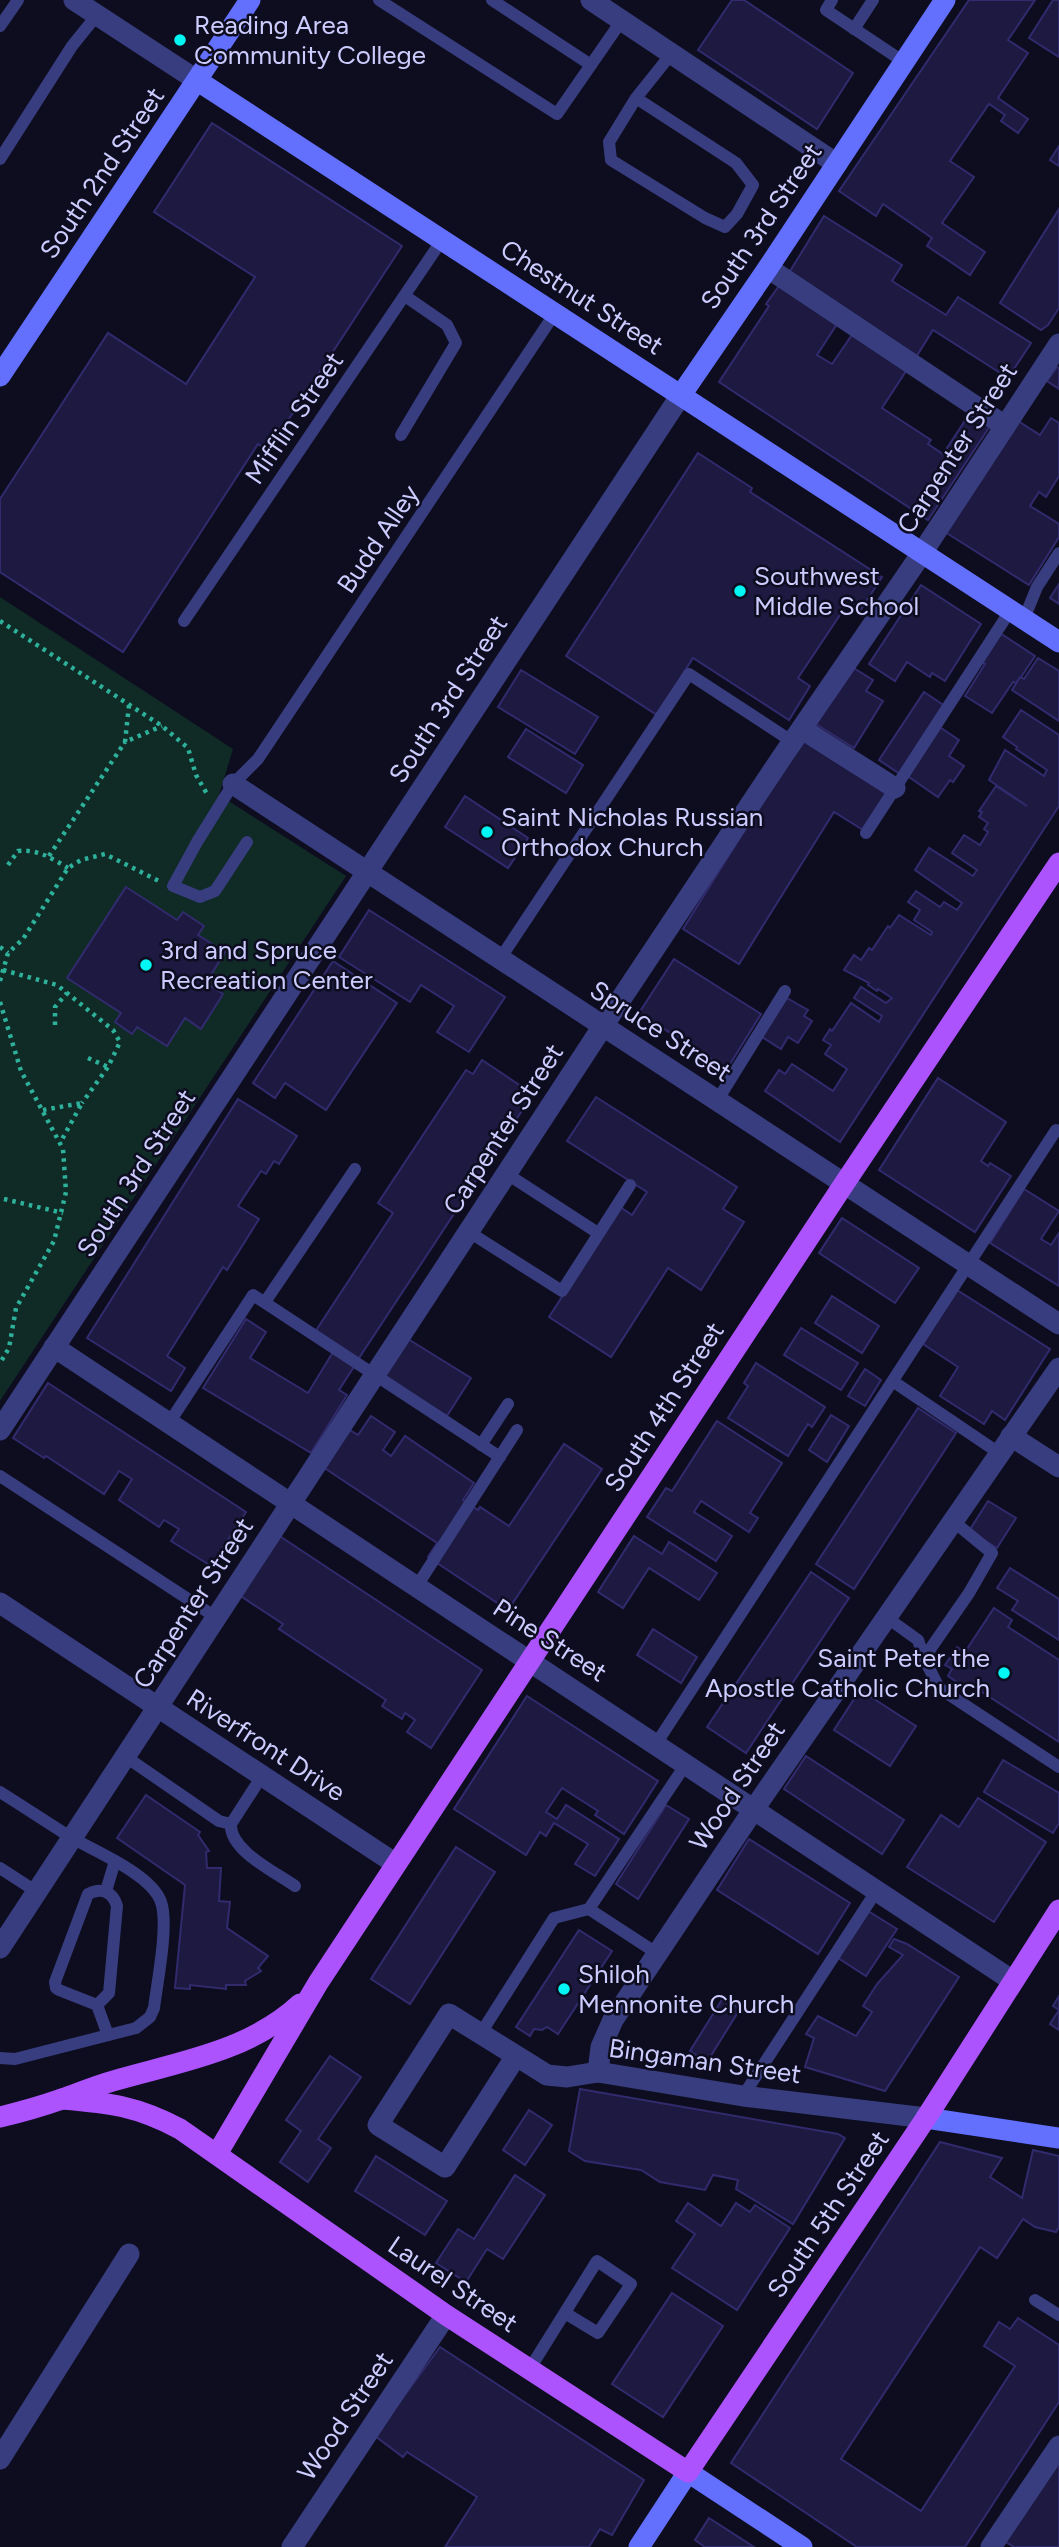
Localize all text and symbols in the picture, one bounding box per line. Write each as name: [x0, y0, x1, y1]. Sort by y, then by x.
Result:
place label: Reading Area Community College: [194, 9, 426, 71]
marker: Reading Area Community College: [172, 32, 188, 48]
street label: South 2nd Street: [33, 81, 171, 265]
street label: South 3rd Street: [694, 137, 829, 315]
street label: Chestnut Street: [495, 233, 669, 362]
street label: Mifflin Street: [238, 346, 350, 490]
street label: Carpenter Street: [890, 357, 1024, 539]
street label: Budd Alley: [330, 478, 426, 599]
place label: Southwest Middle School: [754, 560, 919, 622]
marker: Southwest Middle School: [732, 583, 748, 599]
street label: South 3rd Street: [382, 609, 514, 789]
place label: Saint Nicholas Russian Orthodox Church: [501, 801, 763, 863]
marker: Saint Nicholas Russian Orthodox Church: [479, 824, 495, 840]
place label: 3rd and Spruce Recreation Center: [160, 934, 373, 996]
marker: 3rd and Spruce Recreation Center: [138, 957, 154, 973]
street label: Spruce Street: [584, 973, 738, 1089]
street label: Carpenter Street: [436, 1038, 570, 1220]
street label: South 3rd Street: [70, 1083, 202, 1263]
street label: South 4th Street: [597, 1316, 731, 1498]
street label: Carpenter Street: [126, 1512, 260, 1694]
street label: Pine Street: [487, 1591, 613, 1689]
place label: Saint Peter the Apostle Catholic Church: [705, 1642, 990, 1704]
marker: Saint Peter the Apostle Catholic Church: [996, 1665, 1012, 1681]
street label: Riverfront Drive: [181, 1682, 351, 1808]
street label: Wood Street: [682, 1715, 792, 1857]
place label: Shiloh Mennonite Church: [578, 1958, 794, 2020]
marker: Shiloh Mennonite Church: [556, 1981, 572, 1997]
street label: Bingaman Street: [607, 2032, 803, 2090]
street label: South 5th Street: [760, 2124, 896, 2304]
street label: Laurel Street: [382, 2229, 524, 2339]
street label: Wood Street: [290, 2345, 400, 2487]

